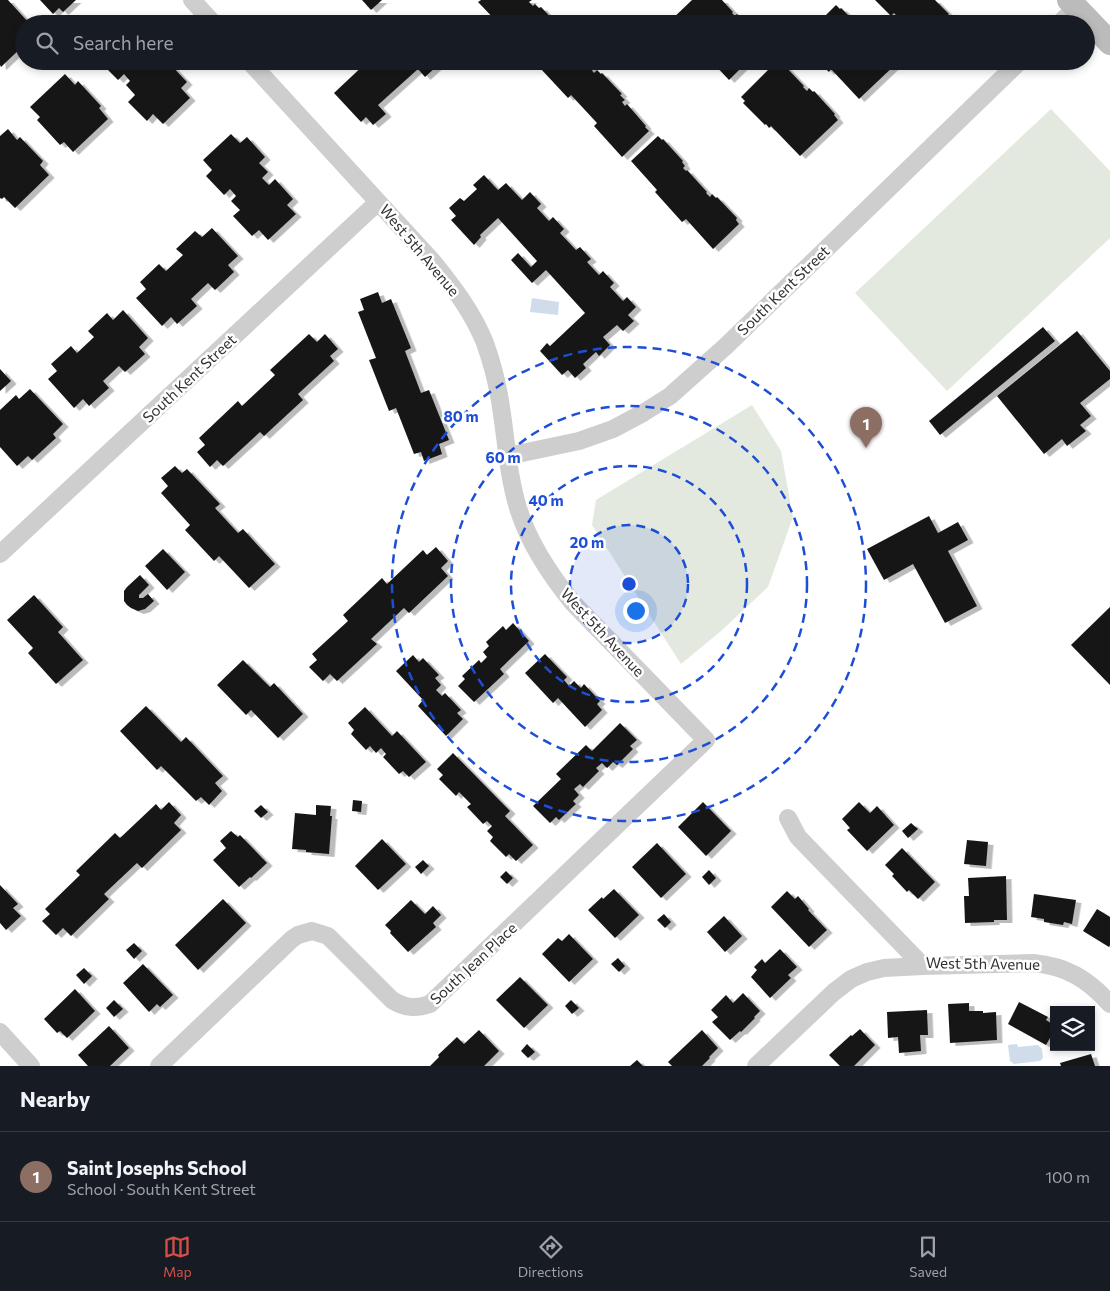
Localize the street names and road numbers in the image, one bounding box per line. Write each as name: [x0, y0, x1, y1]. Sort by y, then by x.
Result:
street label: West 5th Avenue: [376, 200, 464, 300]
street label: South Kent Street: [733, 241, 833, 339]
street label: South Kent Street: [139, 330, 239, 426]
street label: West 5th Avenue: [557, 584, 649, 680]
street label: South Jean Place: [426, 918, 520, 1008]
street label: West 5th Avenue: [926, 953, 1040, 973]

